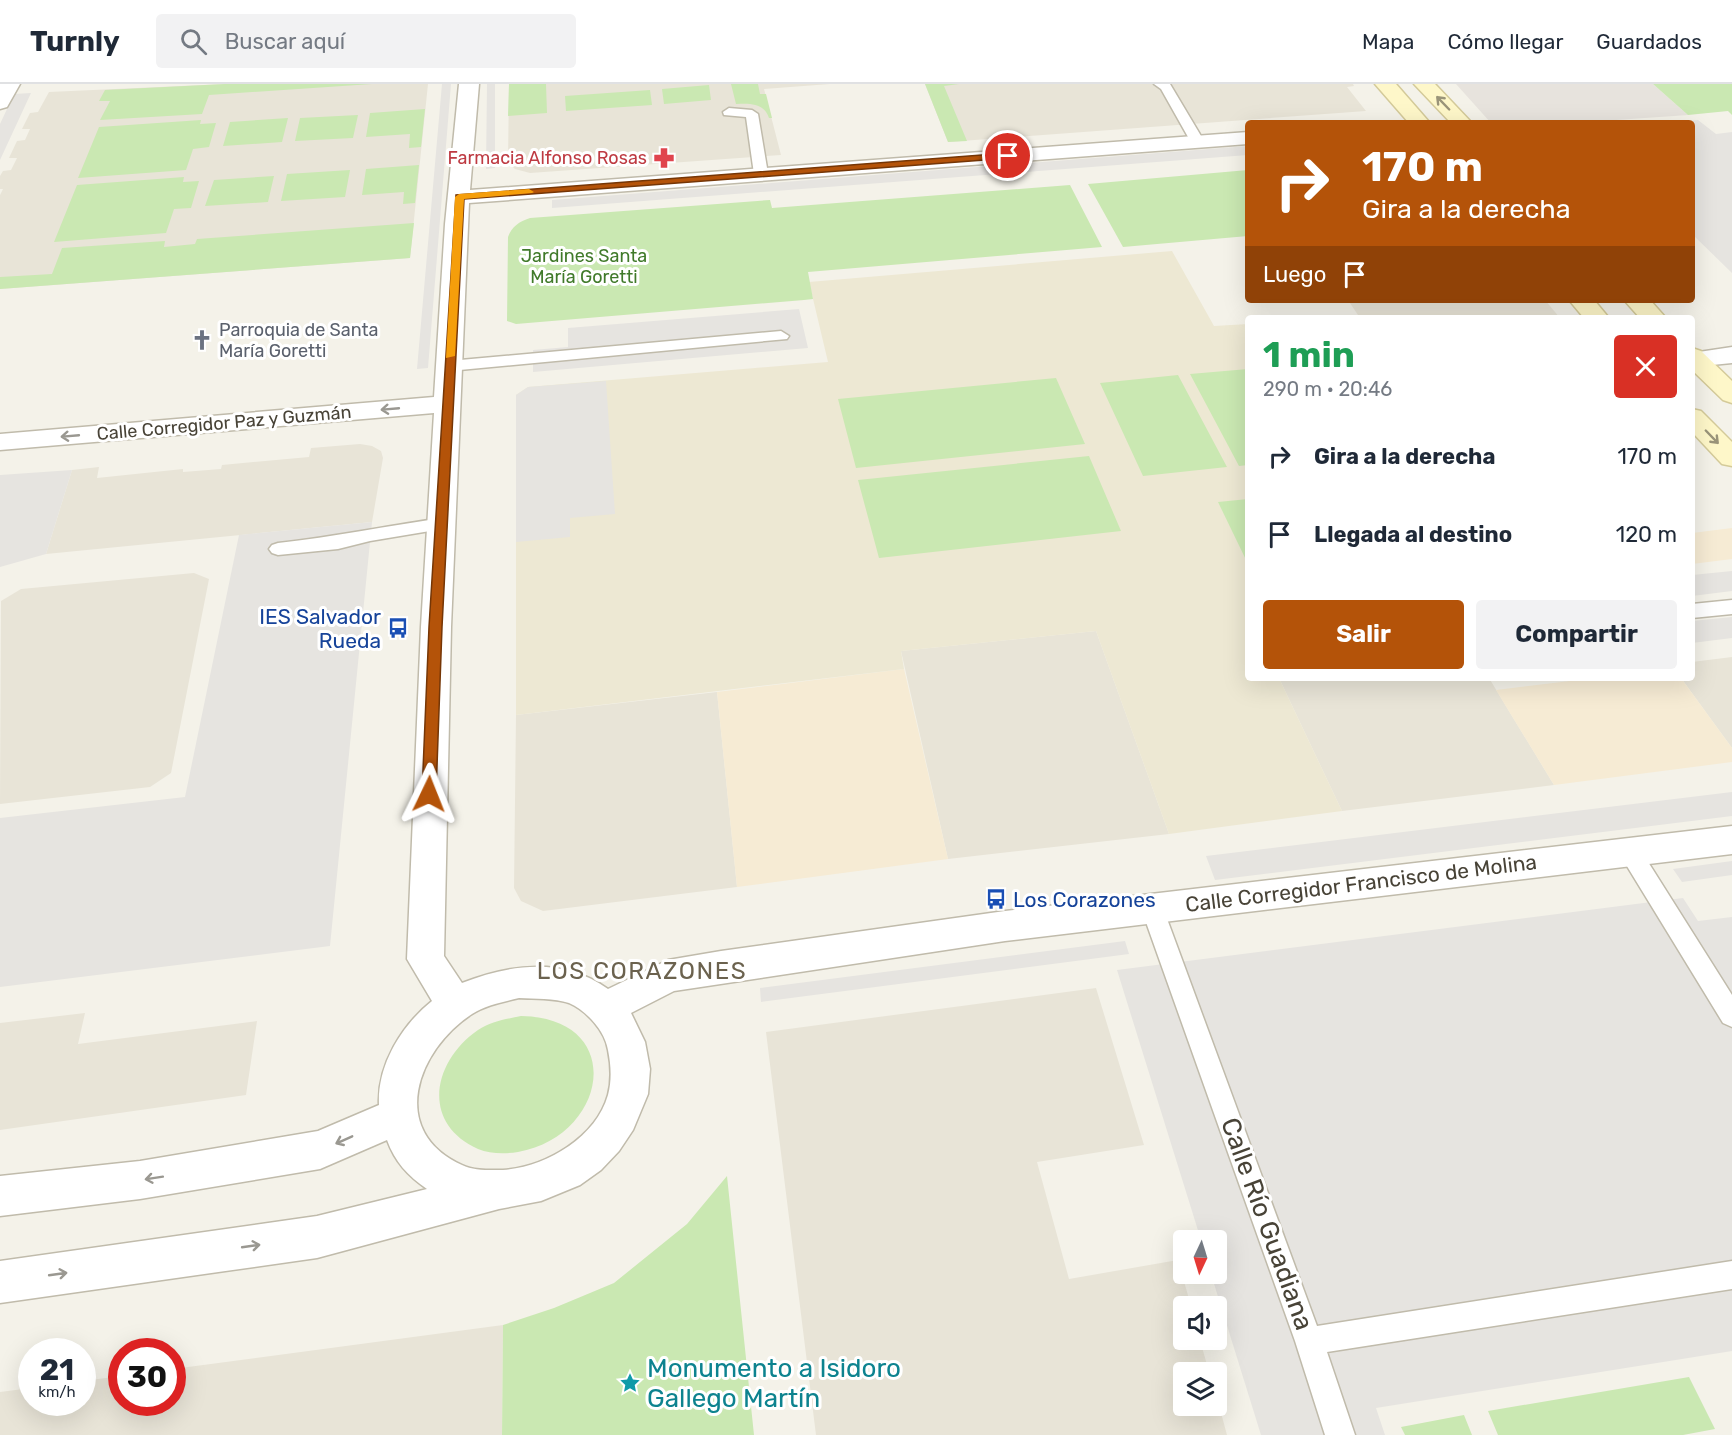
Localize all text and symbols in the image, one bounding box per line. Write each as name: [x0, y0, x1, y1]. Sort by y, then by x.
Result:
search box: [156, 14, 576, 68]
text: Turnly: [30, 25, 120, 58]
icon: search: [177, 25, 210, 58]
text: Buscar aquí: [225, 28, 345, 55]
text: Mapa: [1362, 29, 1414, 54]
text: Cómo llegar: [1447, 29, 1563, 54]
text: Guardados: [1596, 29, 1702, 54]
one-way arrow: [1436, 96, 1450, 111]
pin: [982, 130, 1033, 181]
icon: arrive: [991, 139, 1024, 172]
text: 170 m: [1362, 142, 1483, 192]
icon: right: [1263, 144, 1341, 222]
pharmacy icon: Farmacia Alfonso Rosas: [652, 146, 676, 170]
place label: Farmacia Alfonso Rosas: [447, 147, 647, 169]
text: Gira a la derecha: [1362, 193, 1571, 225]
park label: Jardines Santa María Goretti: [521, 245, 647, 288]
icon: arrive: [1338, 258, 1371, 291]
text: Luego: [1263, 261, 1326, 288]
place label: Parroquia de Santa María Goretti: [219, 319, 379, 362]
church icon: Parroquia de Santa María Goretti: [190, 328, 214, 352]
text: 1 min: [1263, 333, 1355, 376]
button: close: [1614, 335, 1677, 398]
text: 290 m · 20:46: [1263, 377, 1392, 401]
street label: Calle Corregidor Paz y Guzmán: [96, 401, 352, 445]
one-way arrow: [380, 404, 400, 415]
one-way arrow: [1705, 430, 1719, 445]
one-way arrow: [60, 431, 80, 442]
icon: right: [1263, 440, 1296, 473]
text: Gira a la derecha: [1314, 443, 1495, 470]
text: 170 m: [1617, 443, 1677, 470]
icon: arrive: [1263, 518, 1296, 551]
text: Llegada al destino: [1314, 521, 1512, 548]
text: 120 m: [1616, 521, 1677, 548]
button: Salir: [1263, 600, 1464, 669]
button: Compartir: [1476, 600, 1677, 669]
place label: IES Salvador Rueda: [259, 604, 381, 653]
bus stop icon: IES Salvador Rueda: [386, 616, 410, 640]
position arrow: [397, 762, 461, 826]
street label: Calle Corregidor Francisco de Molina: [1184, 849, 1538, 917]
bus stop icon: Los Corazones: [984, 887, 1008, 911]
place label: Los Corazones: [1013, 887, 1156, 912]
district label: LOS CORAZONES: [537, 957, 747, 985]
street label: Calle Río Guadiana: [1214, 1114, 1320, 1334]
one-way arrow: [336, 1135, 354, 1146]
one-way arrow: [144, 1172, 164, 1183]
north arrow: [1173, 1230, 1227, 1284]
map controls: [1173, 1230, 1227, 1416]
one-way arrow: [241, 1241, 260, 1252]
one-way arrow: [48, 1269, 67, 1280]
button: sound: [1173, 1296, 1227, 1350]
speed limit sign: 30: [108, 1338, 186, 1416]
text: 21: [40, 1352, 74, 1388]
place label: Monumento a Isidoro Gallego Martín: [647, 1353, 901, 1414]
button: layers: [1173, 1362, 1227, 1416]
place icon: Monumento a Isidoro Gallego Martín: [618, 1371, 642, 1395]
text: km/h: [38, 1383, 76, 1401]

